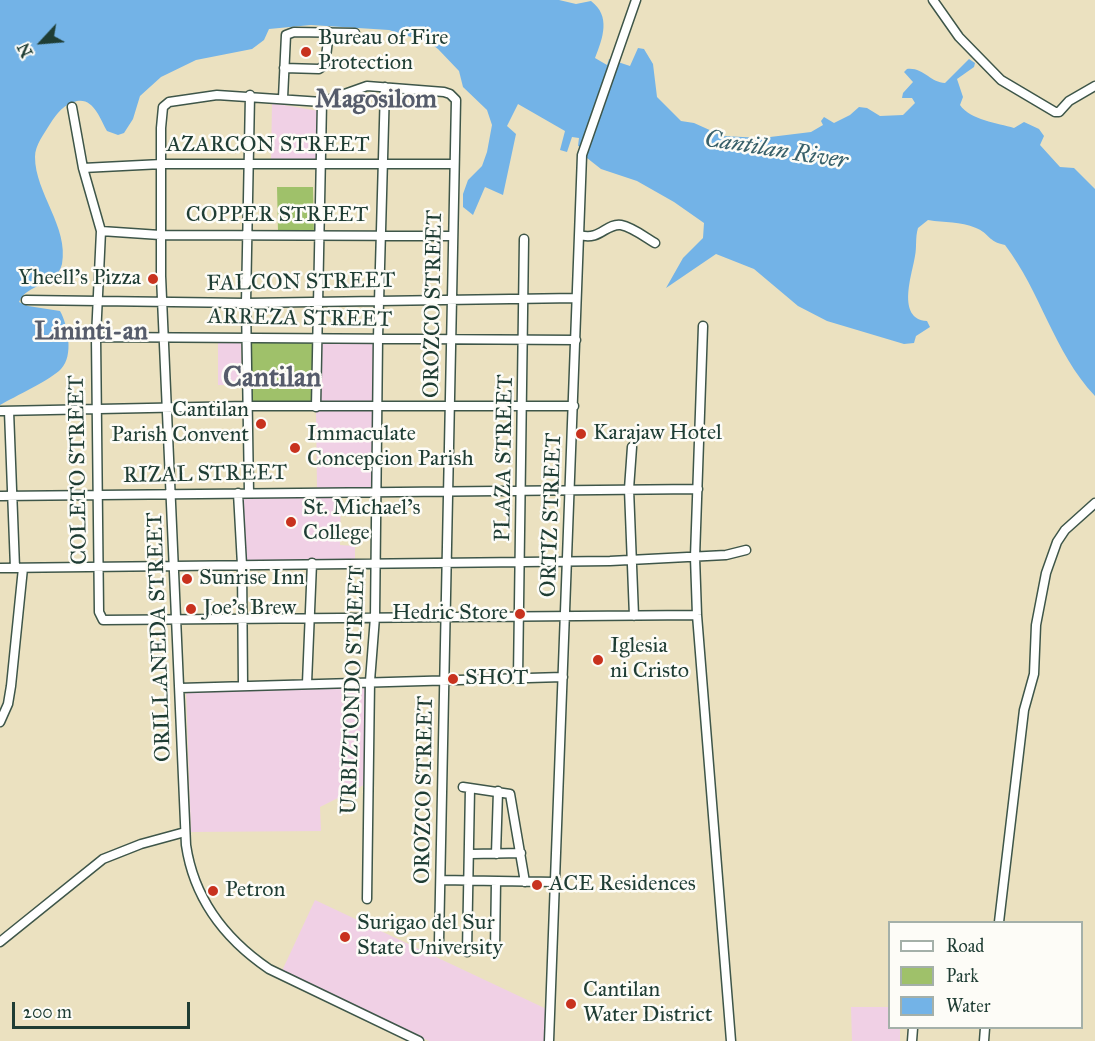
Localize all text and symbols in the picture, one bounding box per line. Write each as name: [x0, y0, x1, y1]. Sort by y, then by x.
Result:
north arrow: [12, 12, 72, 72]
place label: Bureau of Fire Protection: [318, 26, 448, 78]
text: N: [14, 40, 37, 60]
marker: Bureau of Fire Protection: [299, 45, 313, 59]
district label: Magosilom: [315, 85, 437, 117]
water label: Cantilan River: [702, 125, 850, 177]
street label: AZARCON STREET: [166, 133, 370, 159]
street label: COPPER STREET: [186, 203, 368, 229]
street label: OROZCO STREET: [419, 210, 449, 398]
place label: Yheell's Pizza: [18, 266, 141, 292]
street label: FALCON STREET: [206, 268, 396, 298]
marker: Yheell's Pizza: [146, 272, 160, 286]
street label: ARREZA STREET: [207, 304, 393, 334]
district label: Lininti-an: [34, 317, 148, 349]
district label: Cantilan: [223, 362, 321, 396]
street label: PLAZA STREET: [490, 374, 520, 542]
street label: COLETO STREET: [64, 375, 94, 565]
place label: Cantilan Parish Convent: [111, 398, 249, 450]
marker: Cantilan Parish Convent: [254, 417, 268, 431]
place label: Karajaw Hotel: [593, 421, 722, 447]
place label: Immaculate Concepcion Parish: [307, 422, 474, 474]
marker: Karajaw Hotel: [574, 427, 588, 441]
street label: ORTIZ STREET: [536, 432, 568, 598]
marker: Immaculate Concepcion Parish: [288, 441, 302, 455]
street label: RIZAL STREET: [123, 460, 287, 490]
place label: St. Michael's College: [303, 496, 421, 548]
street label: ORILLANEDA STREET: [142, 512, 178, 762]
marker: St. Michael's College: [284, 515, 298, 529]
street label: URBIZTONDO STREET: [336, 565, 372, 815]
place label: Sunrise Inn: [199, 566, 305, 592]
marker: Sunrise Inn: [180, 572, 194, 586]
place label: Joe’s Brew: [203, 596, 296, 622]
place label: Hedric Store: [392, 601, 508, 627]
marker: Joe’s Brew: [184, 602, 198, 616]
marker: Hedric Store: [513, 607, 527, 621]
place label: Iglesia ni Cristo: [610, 634, 689, 686]
marker: Iglesia ni Cristo: [591, 653, 605, 667]
place label: SHOT: [465, 666, 528, 692]
marker: SHOT: [446, 672, 460, 686]
street label: OROZCO STREET: [410, 696, 440, 884]
place label: ACE Residences: [549, 872, 696, 898]
place label: Petron: [225, 878, 285, 904]
marker: ACE Residences: [530, 878, 544, 892]
marker: Petron: [206, 884, 220, 898]
place label: Surigao del Sur State University: [357, 911, 503, 962]
legend: [888, 921, 1083, 1029]
marker: Surigao del Sur State University: [338, 930, 352, 944]
text: Road: [946, 935, 984, 957]
text: Park: [946, 965, 979, 987]
place label: Cantilan Water District: [583, 978, 713, 1030]
scale bar: [15, 990, 194, 1028]
text: Water: [946, 995, 990, 1017]
marker: Cantilan Water District: [564, 997, 578, 1011]
text: 200 m: [23, 1001, 72, 1023]

